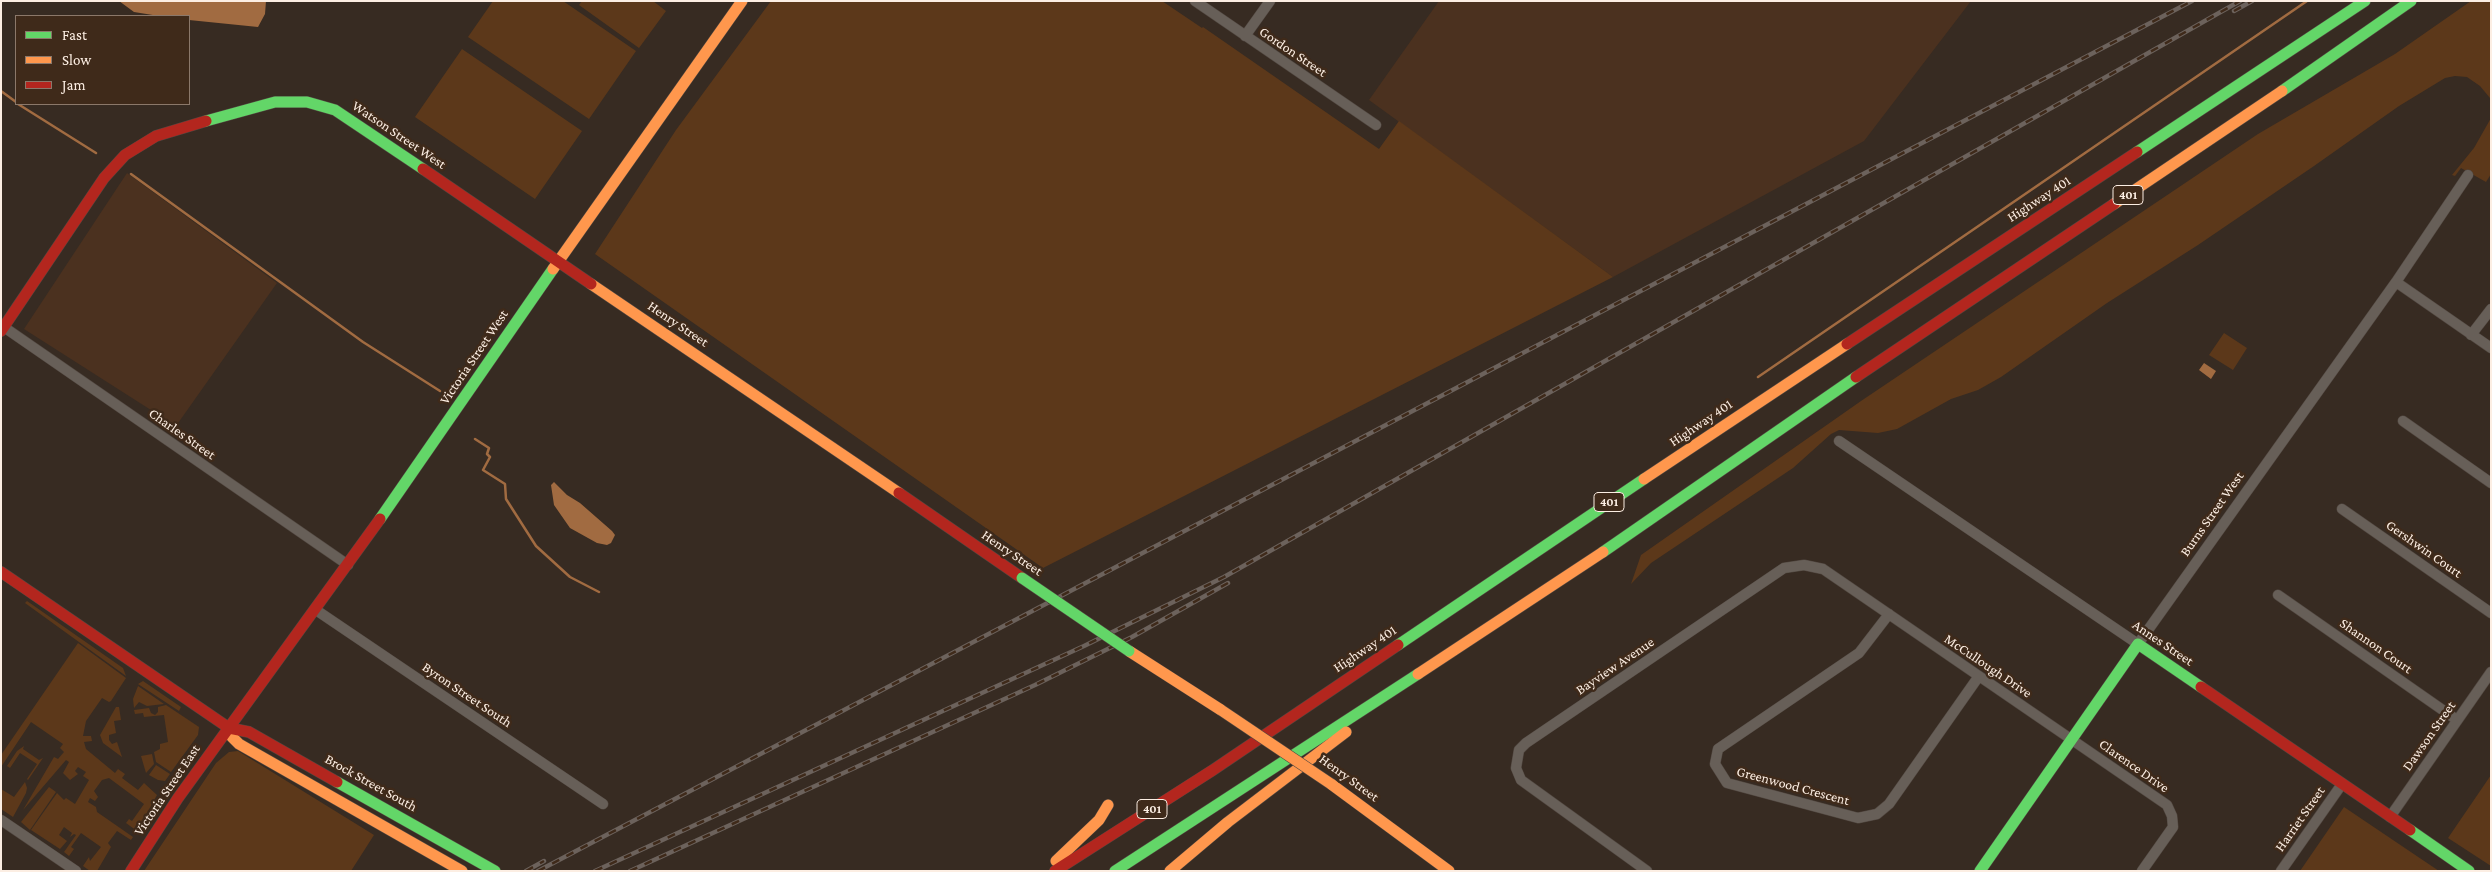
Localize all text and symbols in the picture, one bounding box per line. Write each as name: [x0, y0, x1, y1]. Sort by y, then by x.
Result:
legend: [15, 15, 190, 105]
street label: Gordon Street: [1256, 23, 1330, 81]
text: Fast: [62, 27, 87, 43]
text: Slow: [62, 52, 91, 68]
text: Jam: [62, 77, 85, 93]
street label: Watson Street West: [349, 97, 449, 173]
street label: Highway 401: [2004, 172, 2074, 226]
road number: 401: [2113, 186, 2143, 204]
street label: Henry Street: [644, 298, 712, 350]
street label: Victoria Street West: [436, 307, 512, 407]
street label: Highway 401: [1666, 396, 1736, 450]
street label: Charles Street: [145, 405, 219, 463]
street label: Burns Street West: [2177, 468, 2247, 560]
road number: 401: [1594, 492, 1624, 512]
street label: Gershwin Court: [2383, 517, 2465, 581]
street label: Henry Street: [978, 527, 1046, 579]
street label: Shannon Court: [2336, 615, 2416, 677]
street label: Annes Street: [2129, 616, 2197, 670]
street label: Highway 401: [1330, 622, 1400, 676]
street label: McCullough Drive: [1941, 630, 2035, 702]
street label: Bayview Avenue: [1573, 634, 1657, 698]
street label: Byron Street South: [419, 659, 515, 731]
street label: Dawson Street: [2399, 698, 2459, 774]
street label: Clarence Drive: [2096, 736, 2172, 796]
street label: Victoria Street East: [130, 741, 204, 839]
street label: Brock Street South: [322, 751, 420, 815]
street label: Henry Street: [1316, 751, 1382, 805]
street label: Greenwood Crescent: [1735, 763, 1851, 809]
street label: Harriet Street: [2271, 783, 2329, 855]
road number: 401: [1137, 800, 1167, 819]

